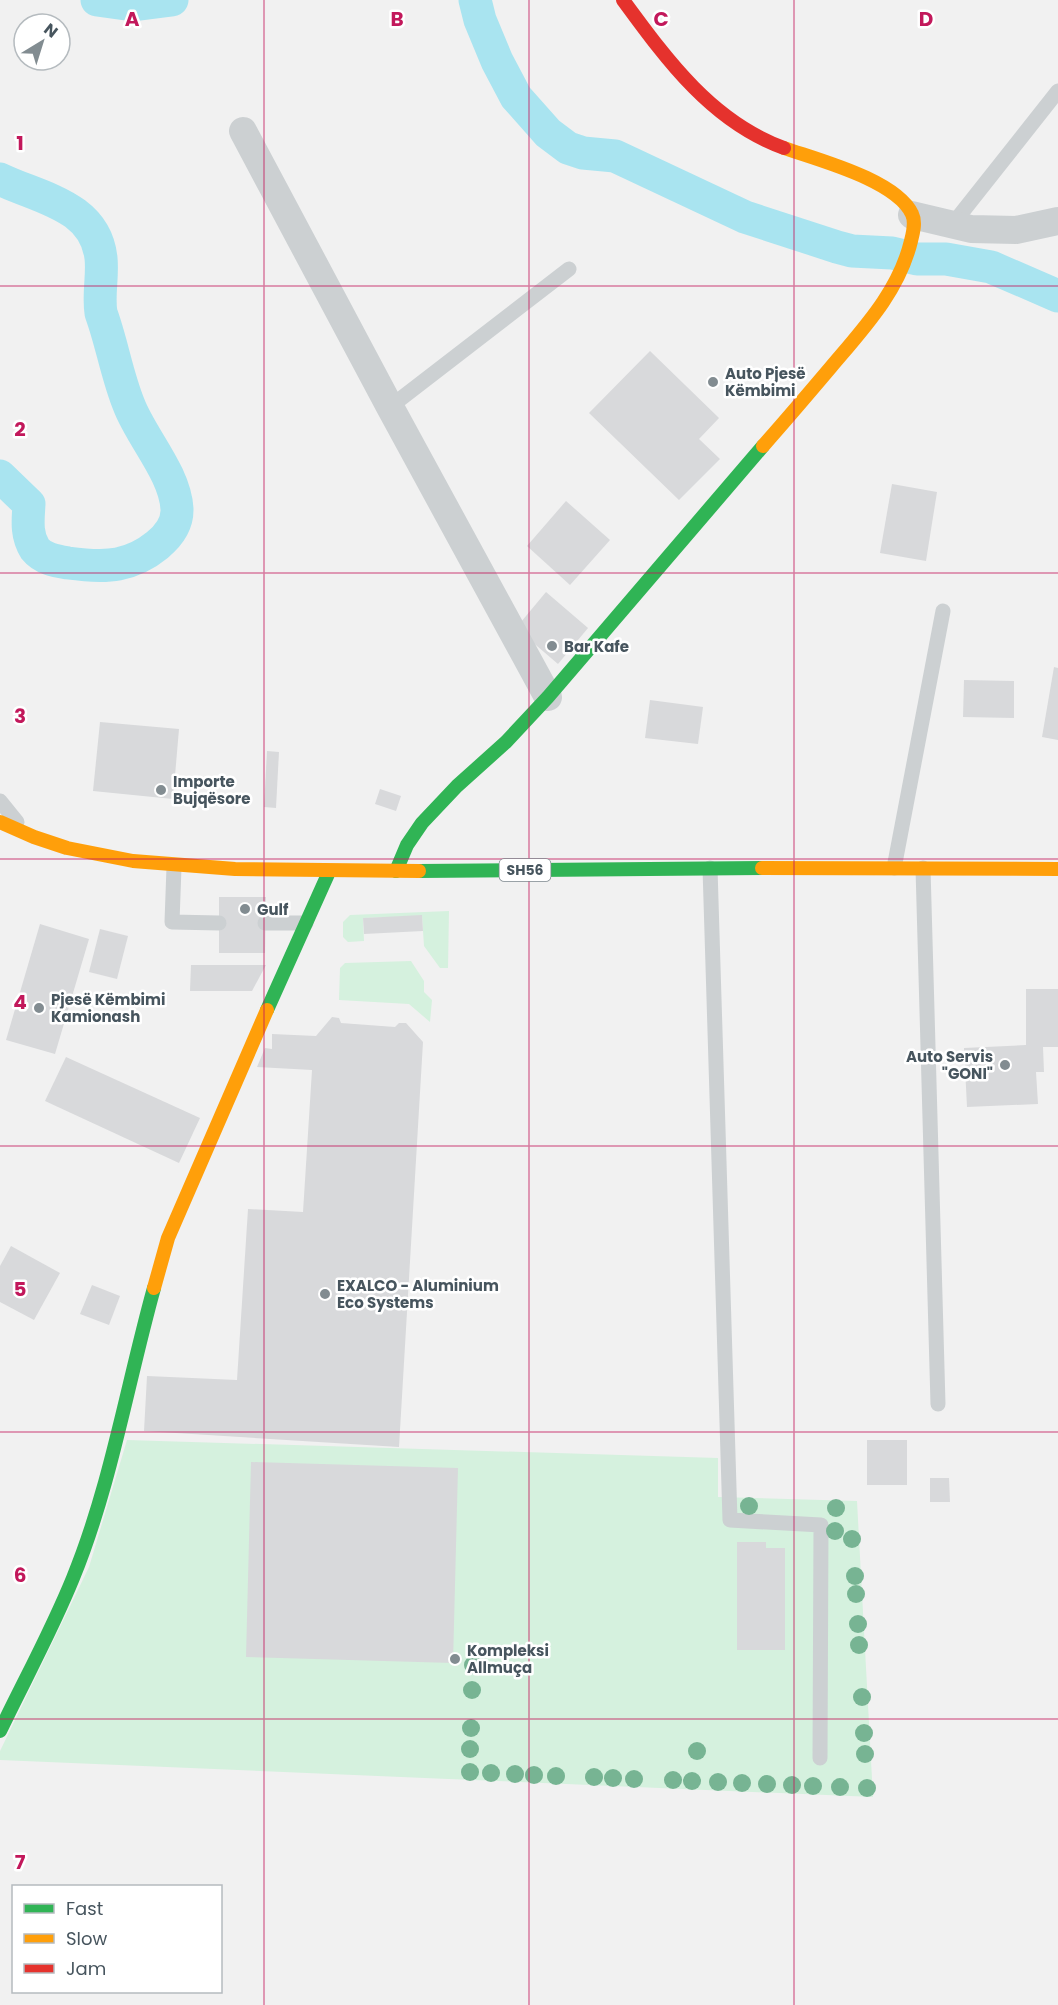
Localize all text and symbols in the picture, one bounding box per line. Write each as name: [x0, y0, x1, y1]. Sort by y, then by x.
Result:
text: A: [125, 5, 140, 33]
text: B: [390, 5, 404, 33]
text: C: [653, 5, 669, 33]
text: D: [919, 5, 933, 33]
north arrow: [12, 12, 72, 72]
text: N: [39, 18, 63, 43]
text: 1: [16, 129, 24, 157]
place label: Auto Pjesë Këmbimi: [725, 363, 806, 401]
marker: Auto Pjesë Këmbimi: [706, 375, 720, 389]
text: 2: [14, 415, 26, 443]
place label: Bar Kafe: [564, 636, 629, 657]
marker: Bar Kafe: [545, 639, 559, 653]
text: 3: [14, 702, 26, 730]
place label: Importe Bujqësore: [173, 771, 250, 809]
marker: Importe Bujqësore: [154, 783, 168, 797]
road number: SH56: [500, 859, 550, 881]
place label: Gulf: [257, 899, 289, 920]
marker: Gulf: [238, 902, 252, 916]
text: 4: [13, 988, 27, 1016]
place label: Pjesë Këmbimi Kamionash: [51, 989, 165, 1027]
marker: Pjesë Këmbimi Kamionash: [32, 1001, 46, 1015]
place label: Auto Servis "GONI": [906, 1046, 993, 1084]
marker: Auto Servis "GONI": [998, 1058, 1012, 1072]
text: 5: [14, 1275, 27, 1303]
place label: EXALCO - Aluminium Eco Systems: [337, 1275, 499, 1313]
marker: EXALCO - Aluminium Eco Systems: [318, 1287, 332, 1301]
text: 6: [14, 1561, 26, 1589]
place label: Kompleksi Allmuça: [467, 1640, 549, 1678]
marker: Kompleksi Allmuça: [448, 1652, 462, 1666]
text: 7: [15, 1848, 26, 1876]
legend: [12, 1885, 222, 1993]
text: Fast: [66, 1896, 103, 1921]
text: Slow: [66, 1926, 108, 1951]
text: Jam: [66, 1956, 106, 1981]

